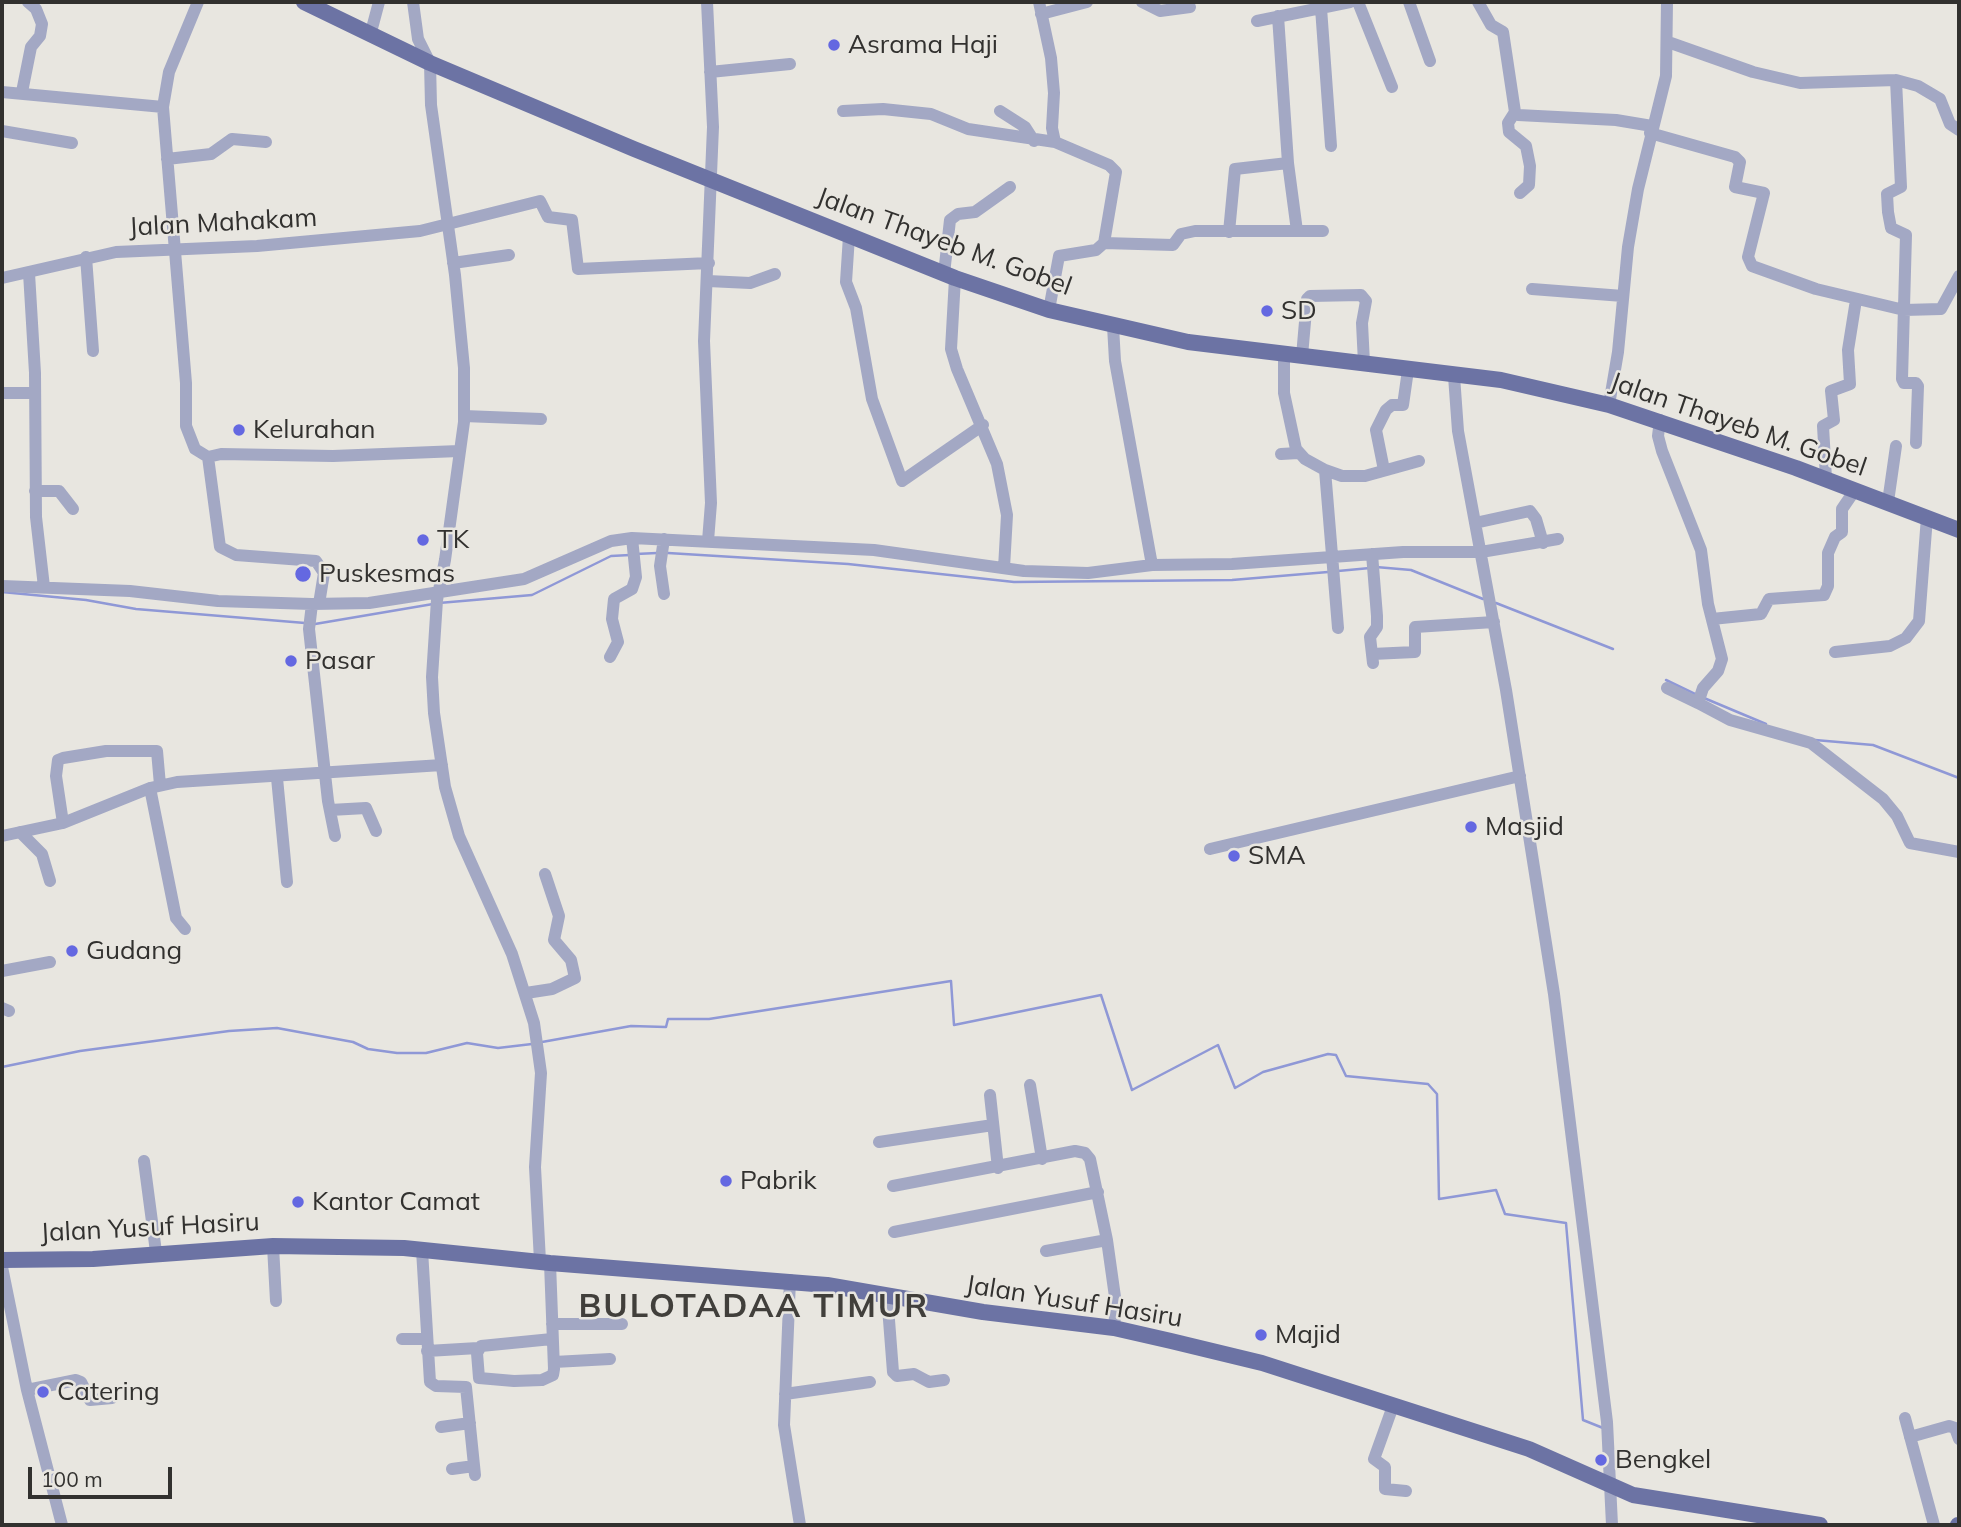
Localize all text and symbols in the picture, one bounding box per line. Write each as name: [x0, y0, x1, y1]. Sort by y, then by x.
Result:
place label: Asrama Haji: [848, 29, 998, 61]
marker: Asrama Haji: [826, 37, 842, 53]
street label: Jalan Thayeb M. Gobel: [812, 181, 1076, 303]
street label: Jalan Mahakam: [128, 202, 318, 244]
place label: SD: [1281, 295, 1317, 327]
marker: SD: [1259, 303, 1275, 319]
street label: Jalan Thayeb M. Gobel: [1606, 366, 1870, 484]
place label: Kelurahan: [253, 414, 376, 446]
marker: Kelurahan: [231, 422, 247, 438]
place label: TK: [437, 524, 469, 556]
marker: TK: [415, 532, 431, 548]
place label: Puskesmas: [319, 558, 455, 590]
marker: Puskesmas: [293, 564, 313, 584]
place label: Pasar: [305, 645, 375, 677]
marker: Pasar: [283, 653, 299, 669]
place label: Masjid: [1485, 811, 1564, 843]
marker: Masjid: [1463, 819, 1479, 835]
place label: SMA: [1248, 840, 1306, 872]
marker: SMA: [1226, 848, 1242, 864]
place label: Gudang: [86, 935, 182, 967]
marker: Gudang: [64, 943, 80, 959]
place label: Pabrik: [740, 1165, 817, 1197]
marker: Pabrik: [718, 1173, 734, 1189]
place label: Kantor Camat: [312, 1186, 480, 1218]
marker: Kantor Camat: [290, 1194, 306, 1210]
street label: Jalan Yusuf Hasiru: [40, 1207, 260, 1249]
street label: Jalan Yusuf Hasiru: [963, 1269, 1185, 1335]
district label: BULOTADAA TIMUR: [580, 1287, 928, 1327]
place label: Majid: [1275, 1319, 1341, 1351]
marker: Majid: [1253, 1327, 1269, 1343]
place label: Catering: [57, 1376, 160, 1408]
marker: Catering: [35, 1384, 51, 1400]
place label: Bengkel: [1615, 1444, 1711, 1476]
marker: Bengkel: [1593, 1452, 1609, 1468]
scale bar: [32, 1454, 175, 1498]
text: 100 m: [41, 1466, 103, 1492]

